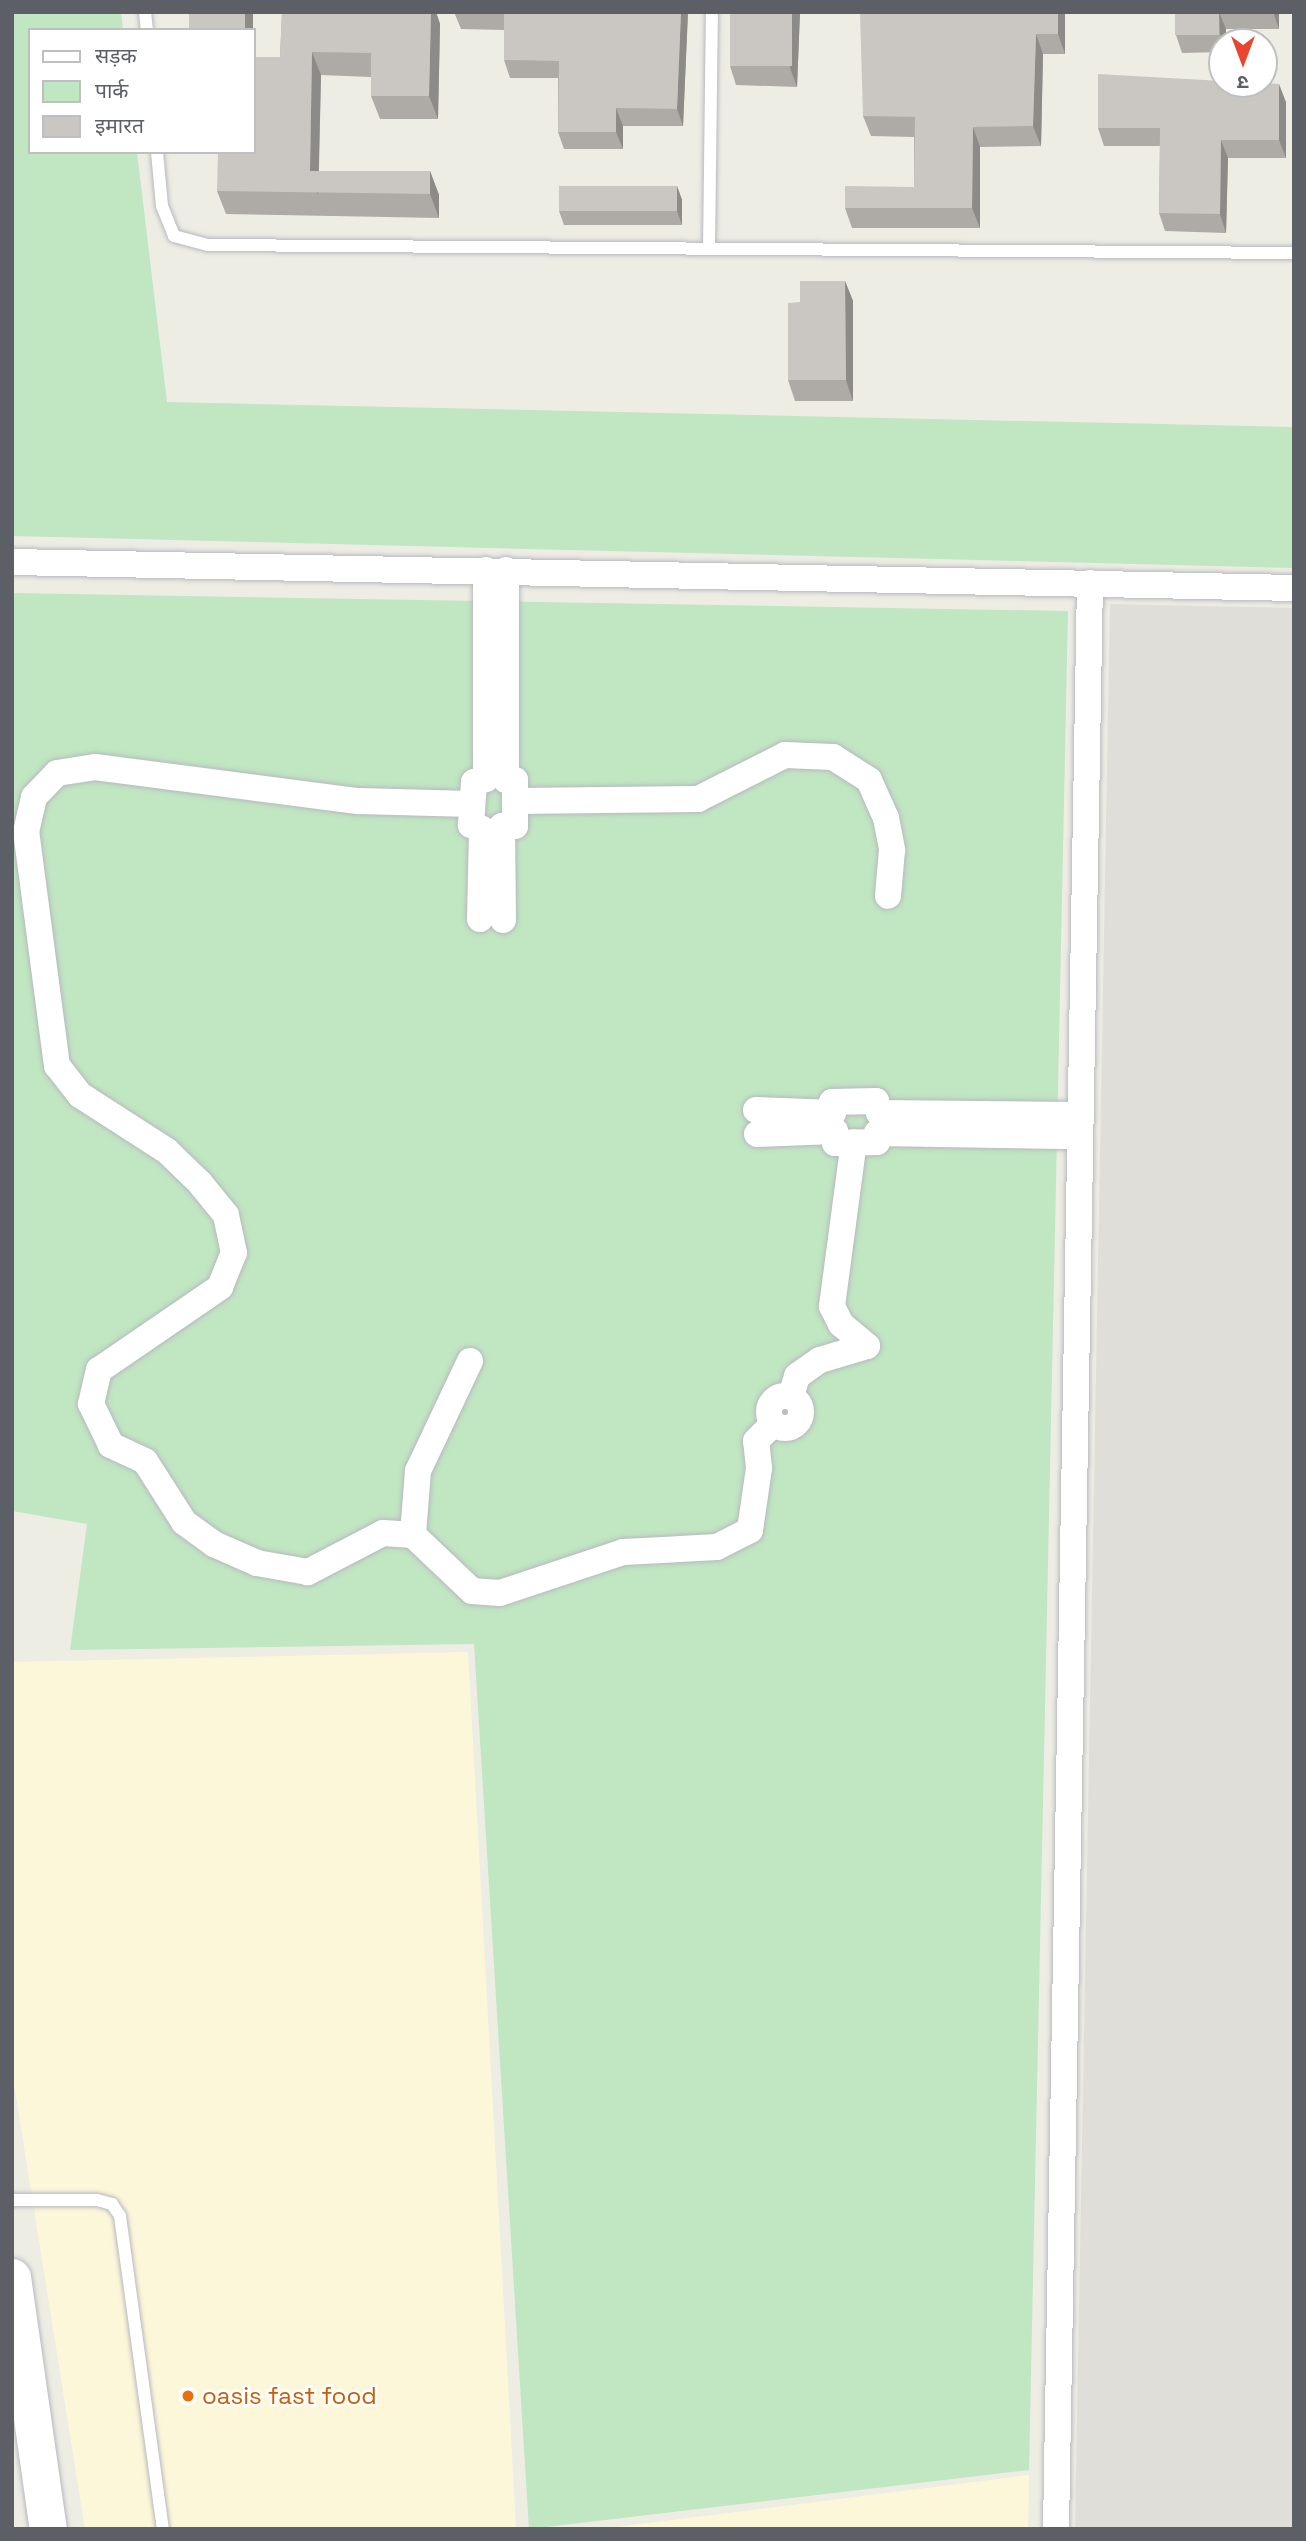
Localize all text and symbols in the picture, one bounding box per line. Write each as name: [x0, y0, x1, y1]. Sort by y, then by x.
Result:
legend: [28, 28, 256, 154]
north arrow: [1208, 28, 1278, 98]
text: सड़क: [95, 42, 137, 69]
text: उ: [1237, 70, 1249, 95]
text: पार्क: [95, 77, 129, 104]
text: इमारत: [95, 112, 144, 139]
place label: oasis fast food: [202, 2382, 377, 2410]
marker: oasis fast food: [180, 2388, 196, 2404]

